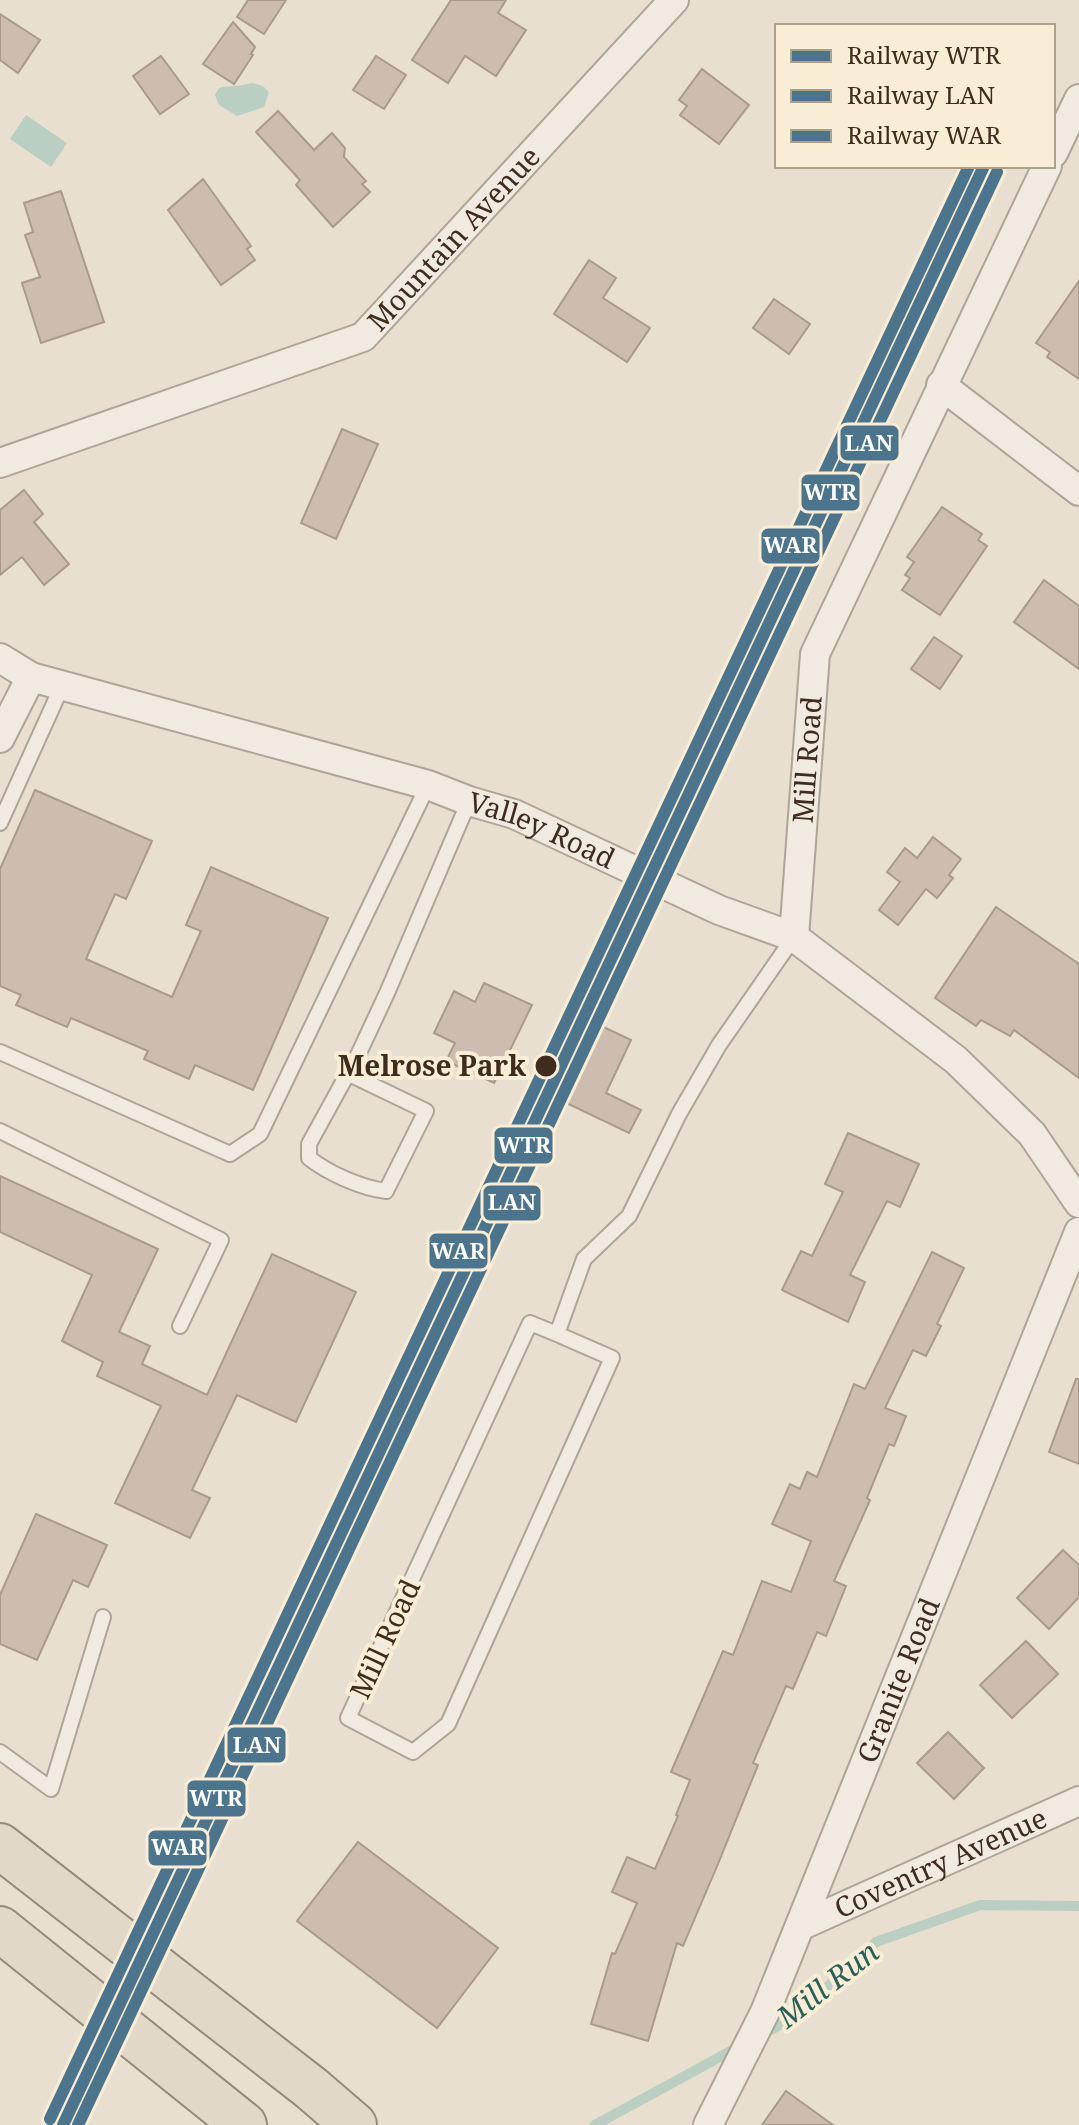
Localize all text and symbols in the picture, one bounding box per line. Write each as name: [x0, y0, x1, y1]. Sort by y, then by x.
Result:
legend: [775, 24, 1055, 168]
text: Railway WTR: [847, 38, 1001, 71]
text: Railway LAN: [847, 78, 995, 111]
text: Railway WAR: [847, 118, 1001, 151]
street label: Mountain Avenue: [358, 138, 548, 338]
line badge: LAN: [839, 424, 900, 462]
text: LAN: [845, 427, 893, 457]
line badge: WTR: [800, 473, 861, 512]
text: WTR: [803, 476, 857, 506]
line badge: WAR: [760, 527, 821, 565]
text: WAR: [763, 529, 817, 559]
street label: Mill Road: [783, 694, 830, 824]
street label: Valley Road: [464, 782, 622, 877]
place label: Melrose Park: [338, 1046, 526, 1084]
marker: Melrose Park: [533, 1053, 559, 1079]
line badge: WTR: [493, 1126, 554, 1165]
text: WTR: [497, 1129, 551, 1159]
line badge: LAN: [482, 1184, 542, 1222]
text: LAN: [488, 1186, 536, 1216]
line badge: WAR: [428, 1232, 489, 1270]
text: WAR: [431, 1235, 485, 1265]
street label: Mill Road: [340, 1573, 428, 1704]
street label: Granite Road: [847, 1592, 948, 1768]
line badge: LAN: [226, 1726, 287, 1764]
text: LAN: [233, 1729, 281, 1759]
line badge: WTR: [186, 1779, 247, 1818]
text: WTR: [189, 1782, 243, 1812]
street label: Coventry Avenue: [828, 1798, 1052, 1926]
line badge: WAR: [147, 1829, 208, 1867]
text: WAR: [151, 1831, 205, 1861]
water label: Mill Run: [767, 1931, 887, 2037]

